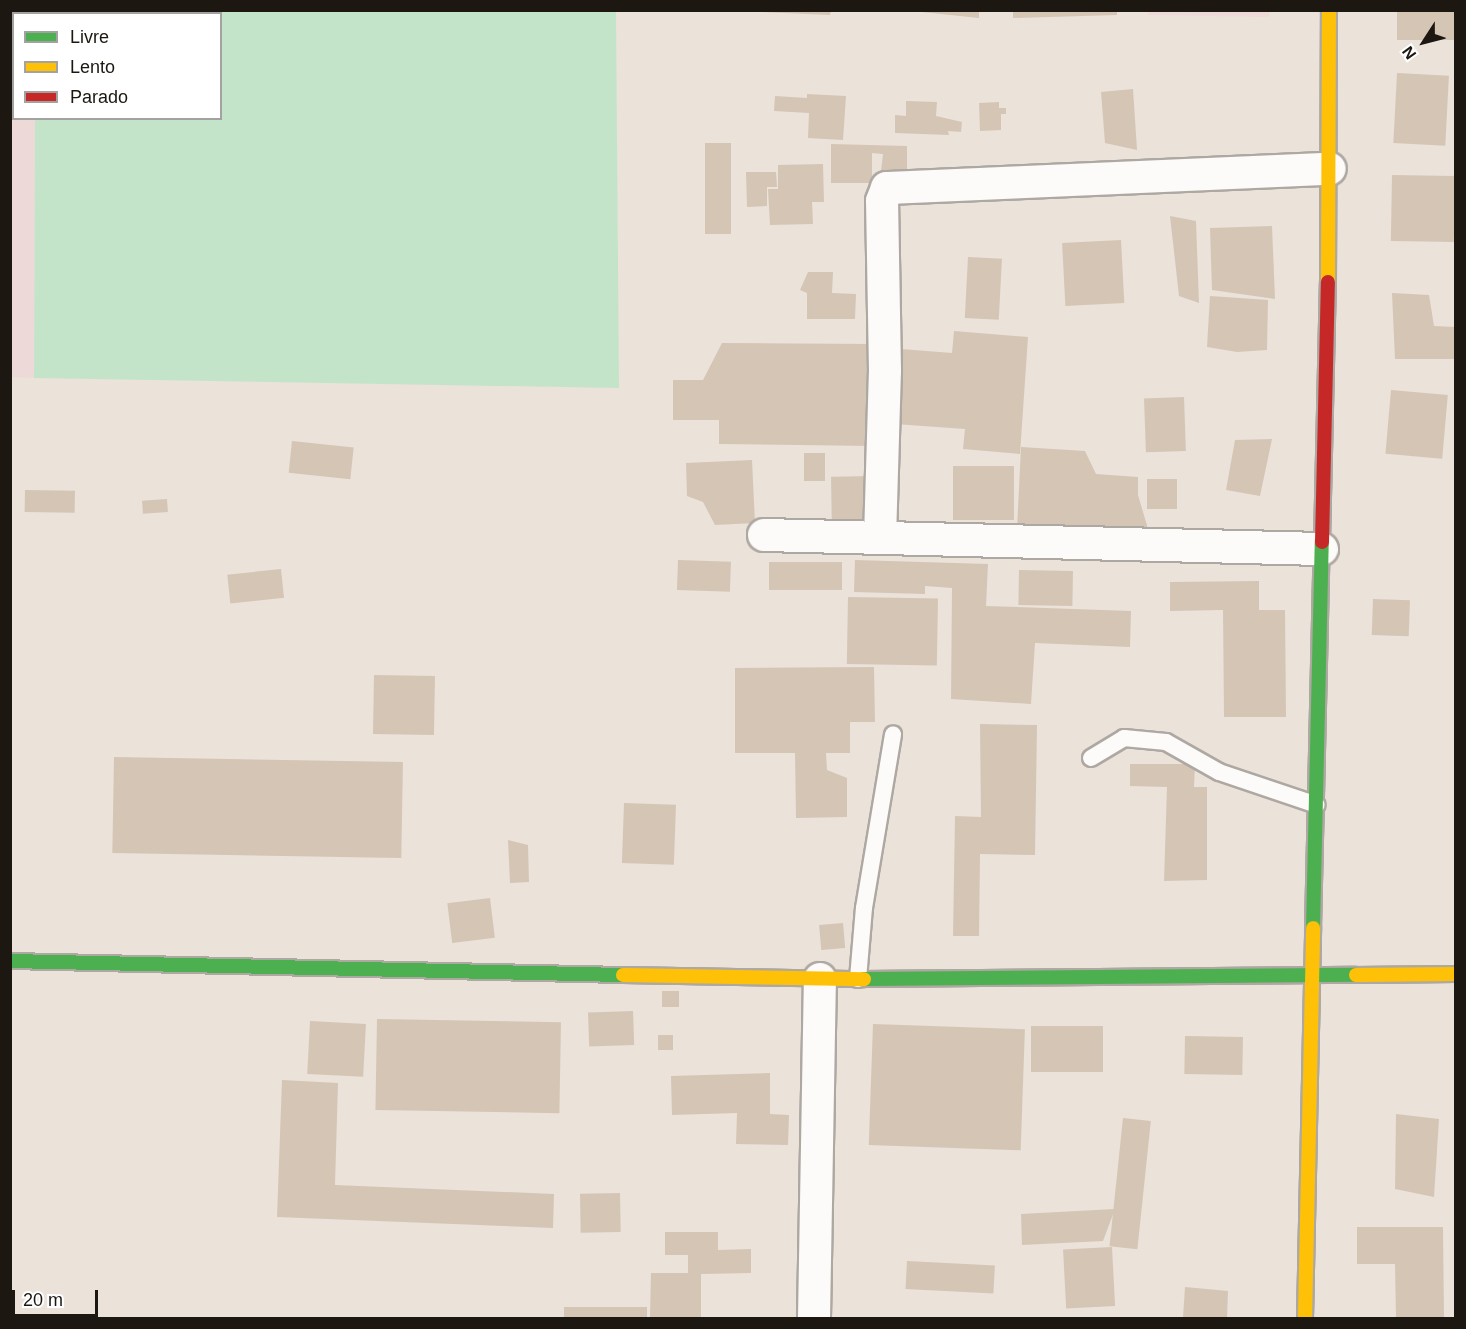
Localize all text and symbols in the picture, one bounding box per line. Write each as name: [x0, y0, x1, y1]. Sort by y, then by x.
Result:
legend: [12, 12, 222, 120]
north arrow: [1394, 12, 1454, 72]
text: Livre: [70, 27, 109, 47]
text: N: [1399, 43, 1419, 63]
text: Lento: [70, 57, 115, 77]
text: Parado: [70, 87, 128, 107]
scale bar: [15, 1278, 100, 1316]
text: 20 m: [23, 1290, 63, 1310]

